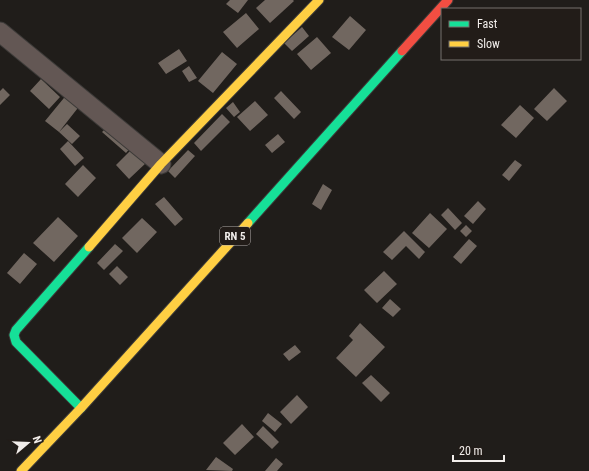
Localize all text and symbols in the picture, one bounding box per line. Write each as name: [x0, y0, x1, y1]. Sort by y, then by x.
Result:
legend: [441, 8, 581, 60]
text: Fast: [477, 17, 498, 31]
text: Slow: [477, 37, 500, 51]
road number: RN 5: [220, 227, 250, 245]
north arrow: [8, 423, 48, 463]
text: N: [30, 435, 44, 445]
scale bar: [453, 437, 504, 463]
text: 20 m: [459, 444, 483, 458]

